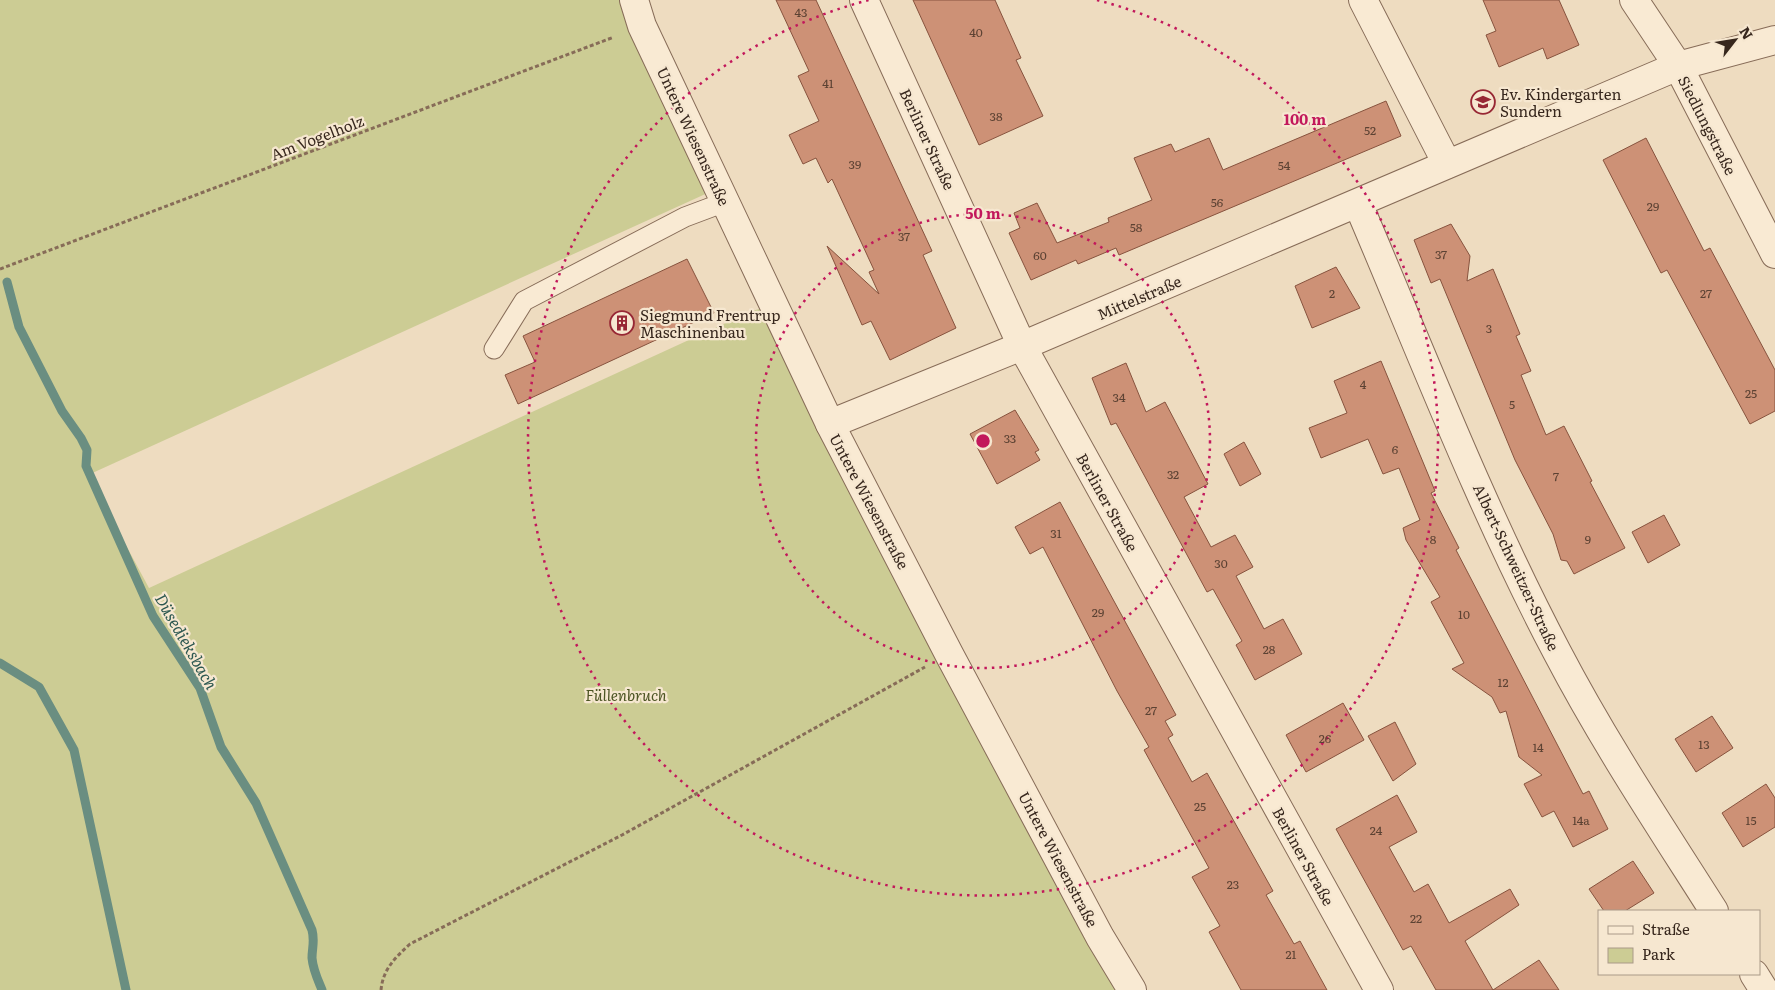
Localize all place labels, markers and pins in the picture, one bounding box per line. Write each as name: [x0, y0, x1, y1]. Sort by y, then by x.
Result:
place label: Ev. Kindergarten Sundern: [1500, 82, 1621, 122]
school or university icon: Ev. Kindergarten Sundern: [1470, 89, 1496, 115]
place label: Siegmund Frentrup Maschinenbau: [640, 303, 780, 343]
building icon: Siegmund Frentrup Maschinenbau: [609, 310, 635, 336]
centre of rings: [974, 432, 992, 450]

